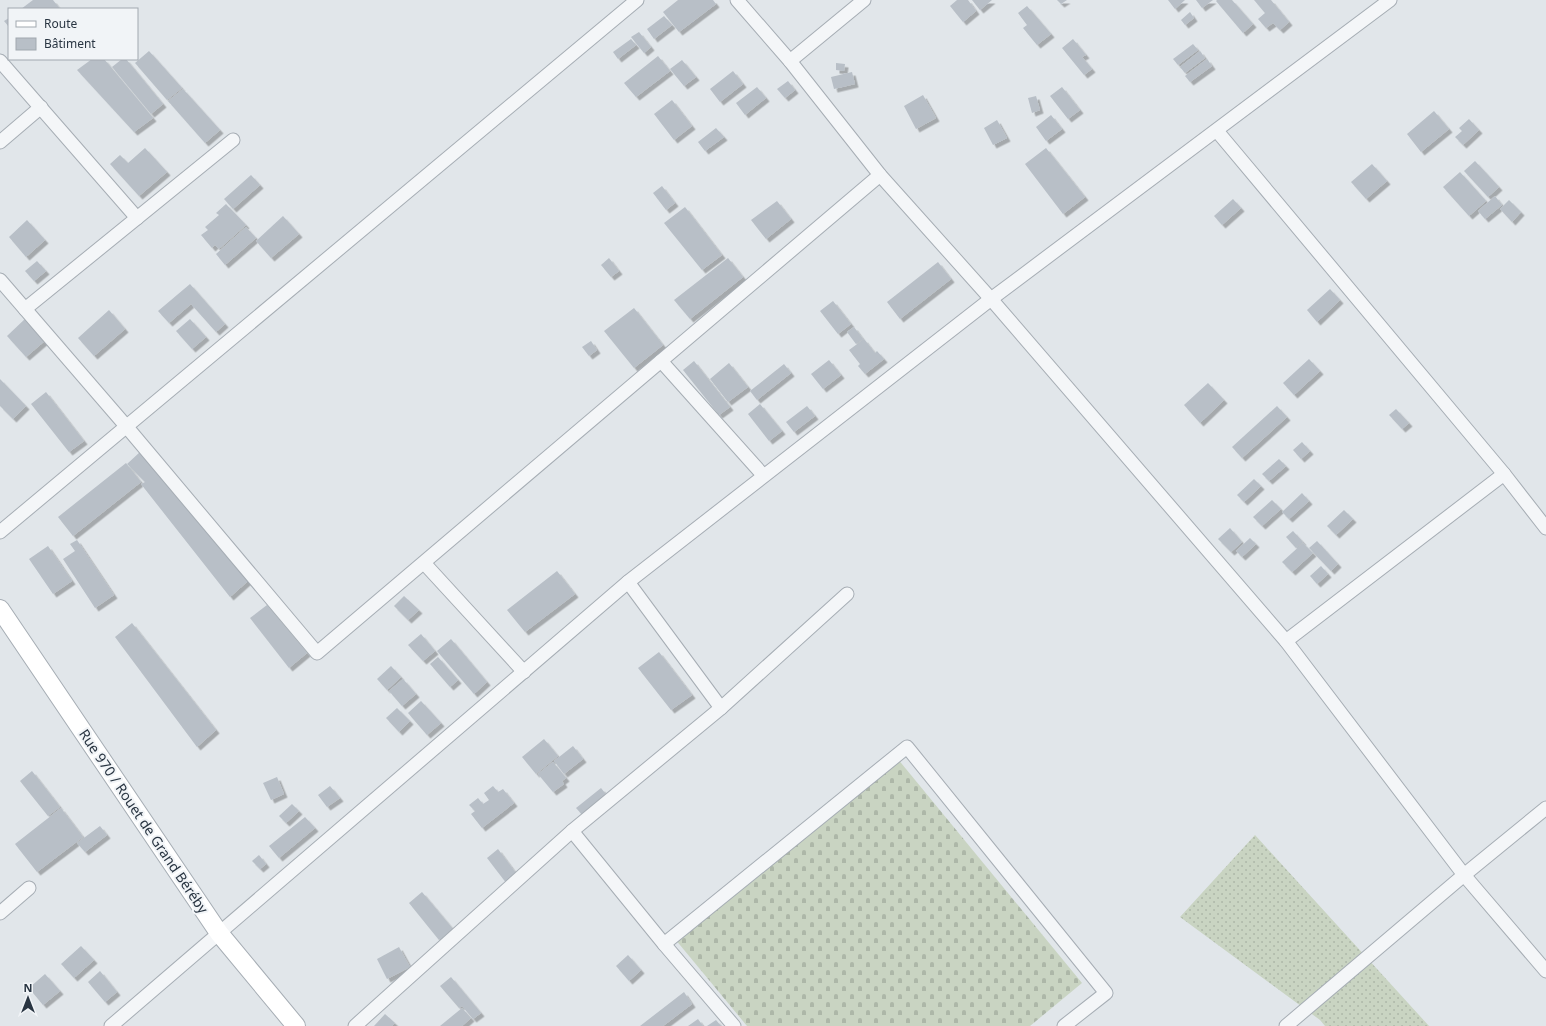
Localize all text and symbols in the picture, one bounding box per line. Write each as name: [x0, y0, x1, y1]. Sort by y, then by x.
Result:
legend: [8, 8, 138, 60]
text: Route: [44, 15, 77, 32]
text: Bâtiment: [44, 35, 96, 52]
street label: Rue 970 / Rouet de Grand Béréby: [75, 725, 213, 918]
north arrow: [8, 978, 48, 1018]
text: N: [24, 980, 32, 995]

